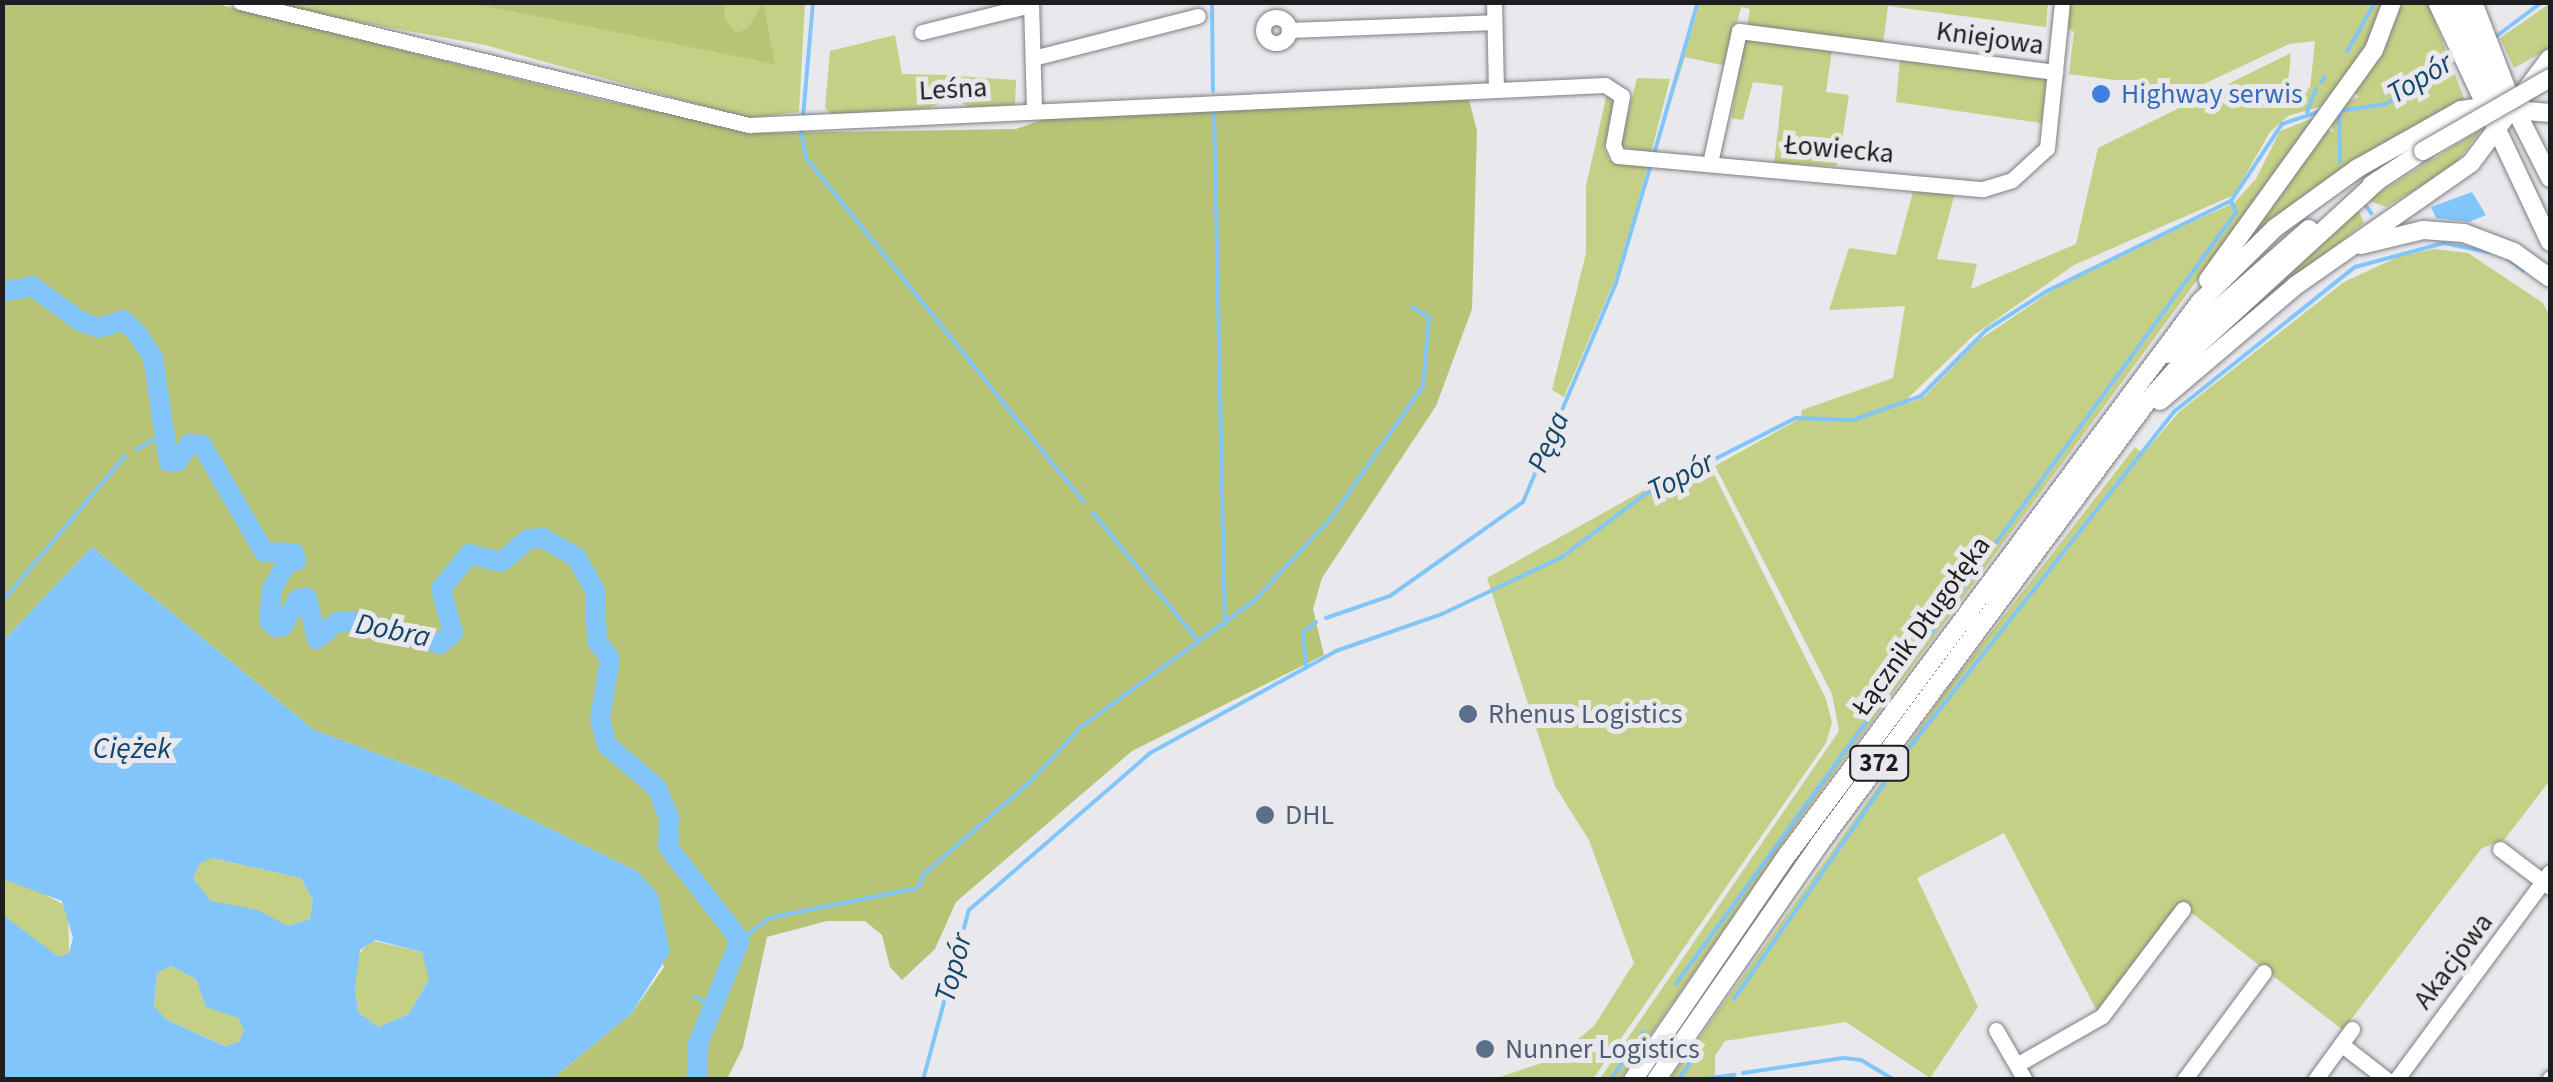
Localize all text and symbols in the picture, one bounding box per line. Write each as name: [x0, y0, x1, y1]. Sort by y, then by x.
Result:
street label: Kniejowa: [1934, 14, 2046, 62]
water label: Topór: [2381, 45, 2459, 113]
street label: Leśna: [918, 70, 988, 108]
place label: Highway serwis: [2121, 77, 2303, 111]
marker: Highway serwis: [2090, 83, 2112, 105]
street label: Łowiecka: [1783, 127, 1895, 171]
water label: Pęga: [1520, 406, 1578, 478]
water label: Topór: [1642, 445, 1720, 509]
street label: Łącznik Długołęka: [1844, 530, 1998, 722]
water label: Dobra: [353, 606, 433, 656]
place label: Rhenus Logistics: [1488, 697, 1682, 731]
marker: Rhenus Logistics: [1457, 703, 1479, 725]
water label: Ciężek: [93, 731, 171, 767]
road number: 372: [1849, 743, 1909, 783]
place label: DHL: [1285, 798, 1334, 832]
marker: DHL: [1254, 804, 1276, 826]
street label: Akacjowa: [2406, 906, 2500, 1016]
water label: Topór: [928, 929, 980, 1007]
place label: Nunner Logistics: [1505, 1032, 1700, 1066]
marker: Nunner Logistics: [1474, 1038, 1496, 1060]

